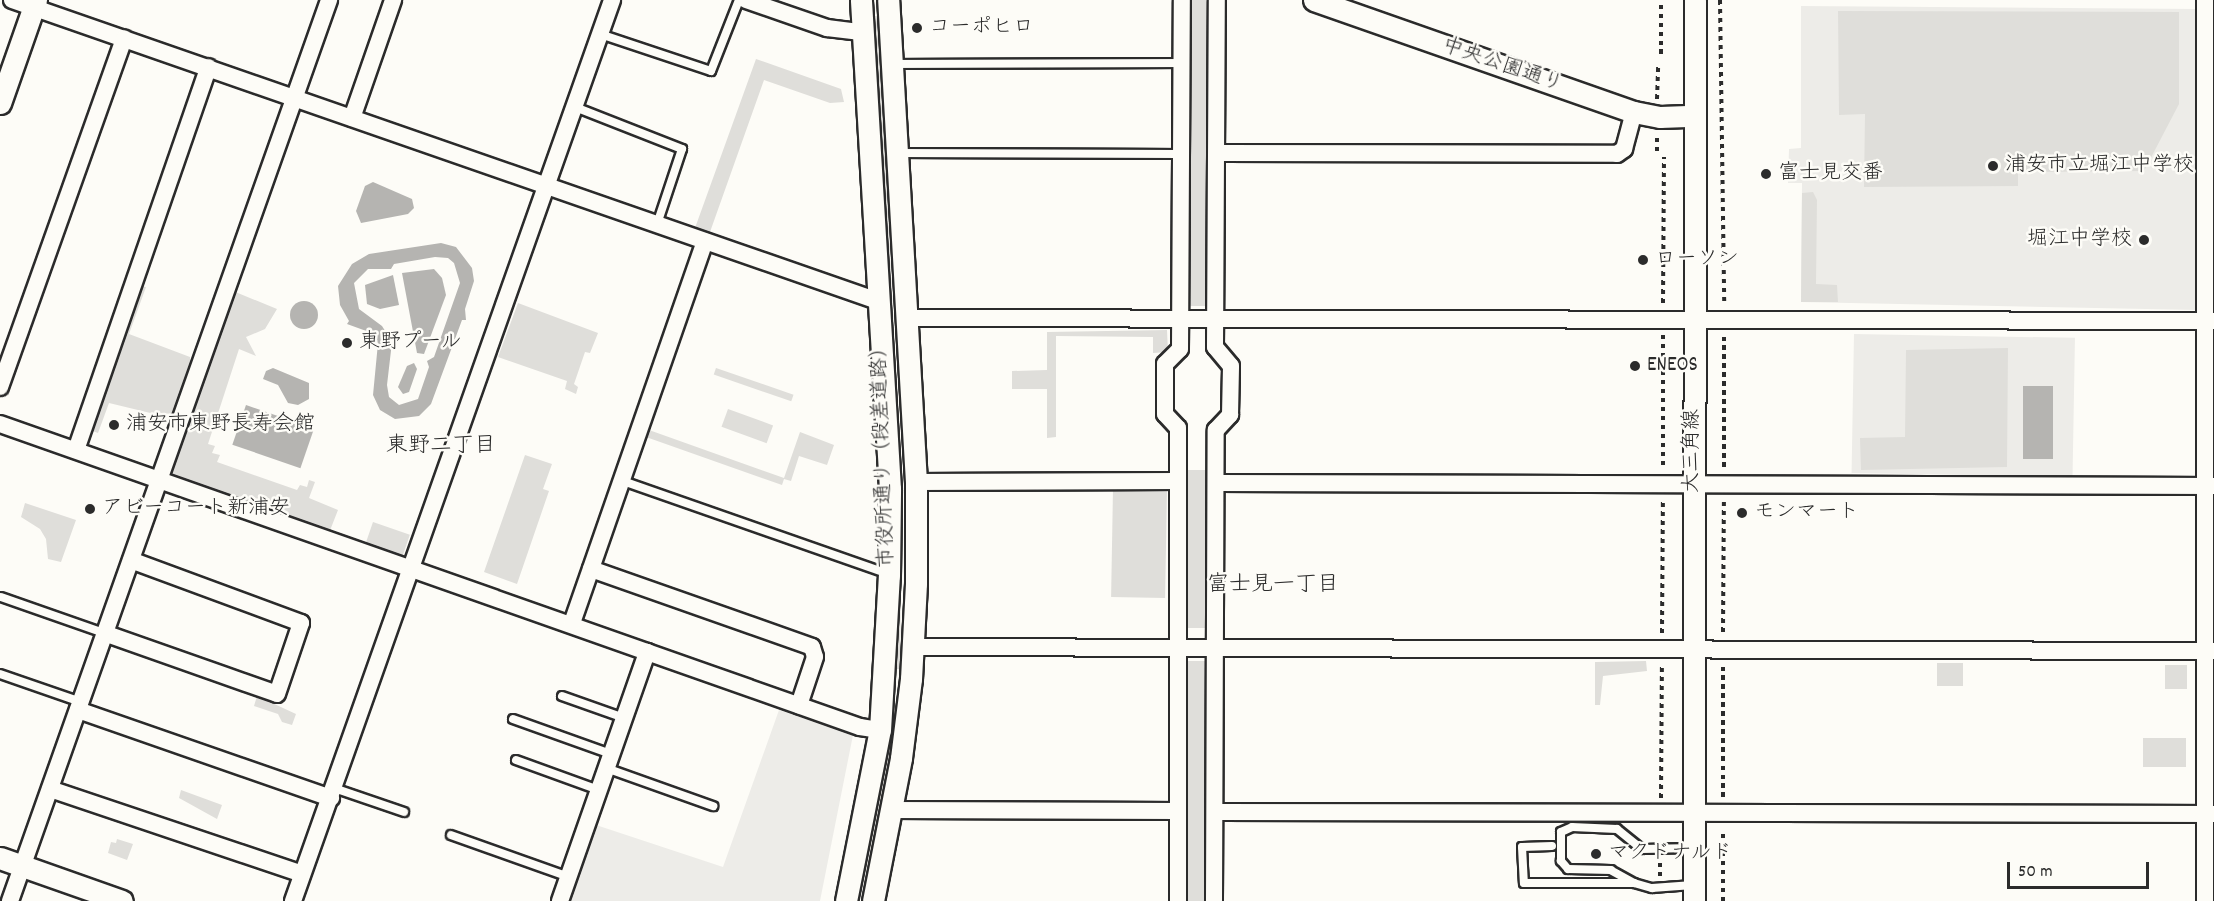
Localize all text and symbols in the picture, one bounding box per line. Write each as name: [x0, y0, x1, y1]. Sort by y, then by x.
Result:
place label: コーポヒロ: [929, 15, 1034, 41]
marker: コーポヒロ: [910, 21, 924, 35]
street label: 中央公園通り: [1438, 34, 1566, 98]
place label: 浦安市立堀江中学校: [2005, 153, 2194, 179]
marker: 浦安市立堀江中学校: [1986, 159, 2000, 173]
place label: 富士見交番: [1778, 161, 1883, 187]
marker: 富士見交番: [1759, 167, 1773, 181]
place label: 堀江中学校: [2027, 227, 2132, 253]
marker: 堀江中学校: [2137, 233, 2151, 247]
place label: ローソン: [1655, 247, 1739, 273]
marker: ローソン: [1636, 253, 1650, 267]
place label: 東野プール: [359, 330, 463, 356]
marker: 東野プール: [340, 336, 354, 350]
street label: 市役所通り（段差道路）: [867, 336, 901, 568]
place label: ENEOS: [1647, 353, 1698, 379]
marker: ENEOS: [1628, 359, 1642, 373]
street label: 大三角線: [1680, 409, 1706, 493]
place label: 浦安市東野長寿会館: [126, 412, 315, 438]
marker: 浦安市東野長寿会館: [107, 418, 121, 432]
district label: 東野二丁目: [386, 434, 496, 460]
place label: アビーコート新浦安: [102, 496, 290, 522]
place label: モンマート: [1754, 500, 1859, 526]
marker: アビーコート新浦安: [83, 502, 97, 516]
marker: モンマート: [1735, 506, 1749, 520]
district label: 富士見一丁目: [1207, 573, 1339, 599]
place label: マクドナルド: [1608, 841, 1734, 867]
marker: マクドナルド: [1589, 847, 1603, 861]
scale bar: [2010, 850, 2152, 888]
text: 50 m: [2018, 860, 2053, 885]

